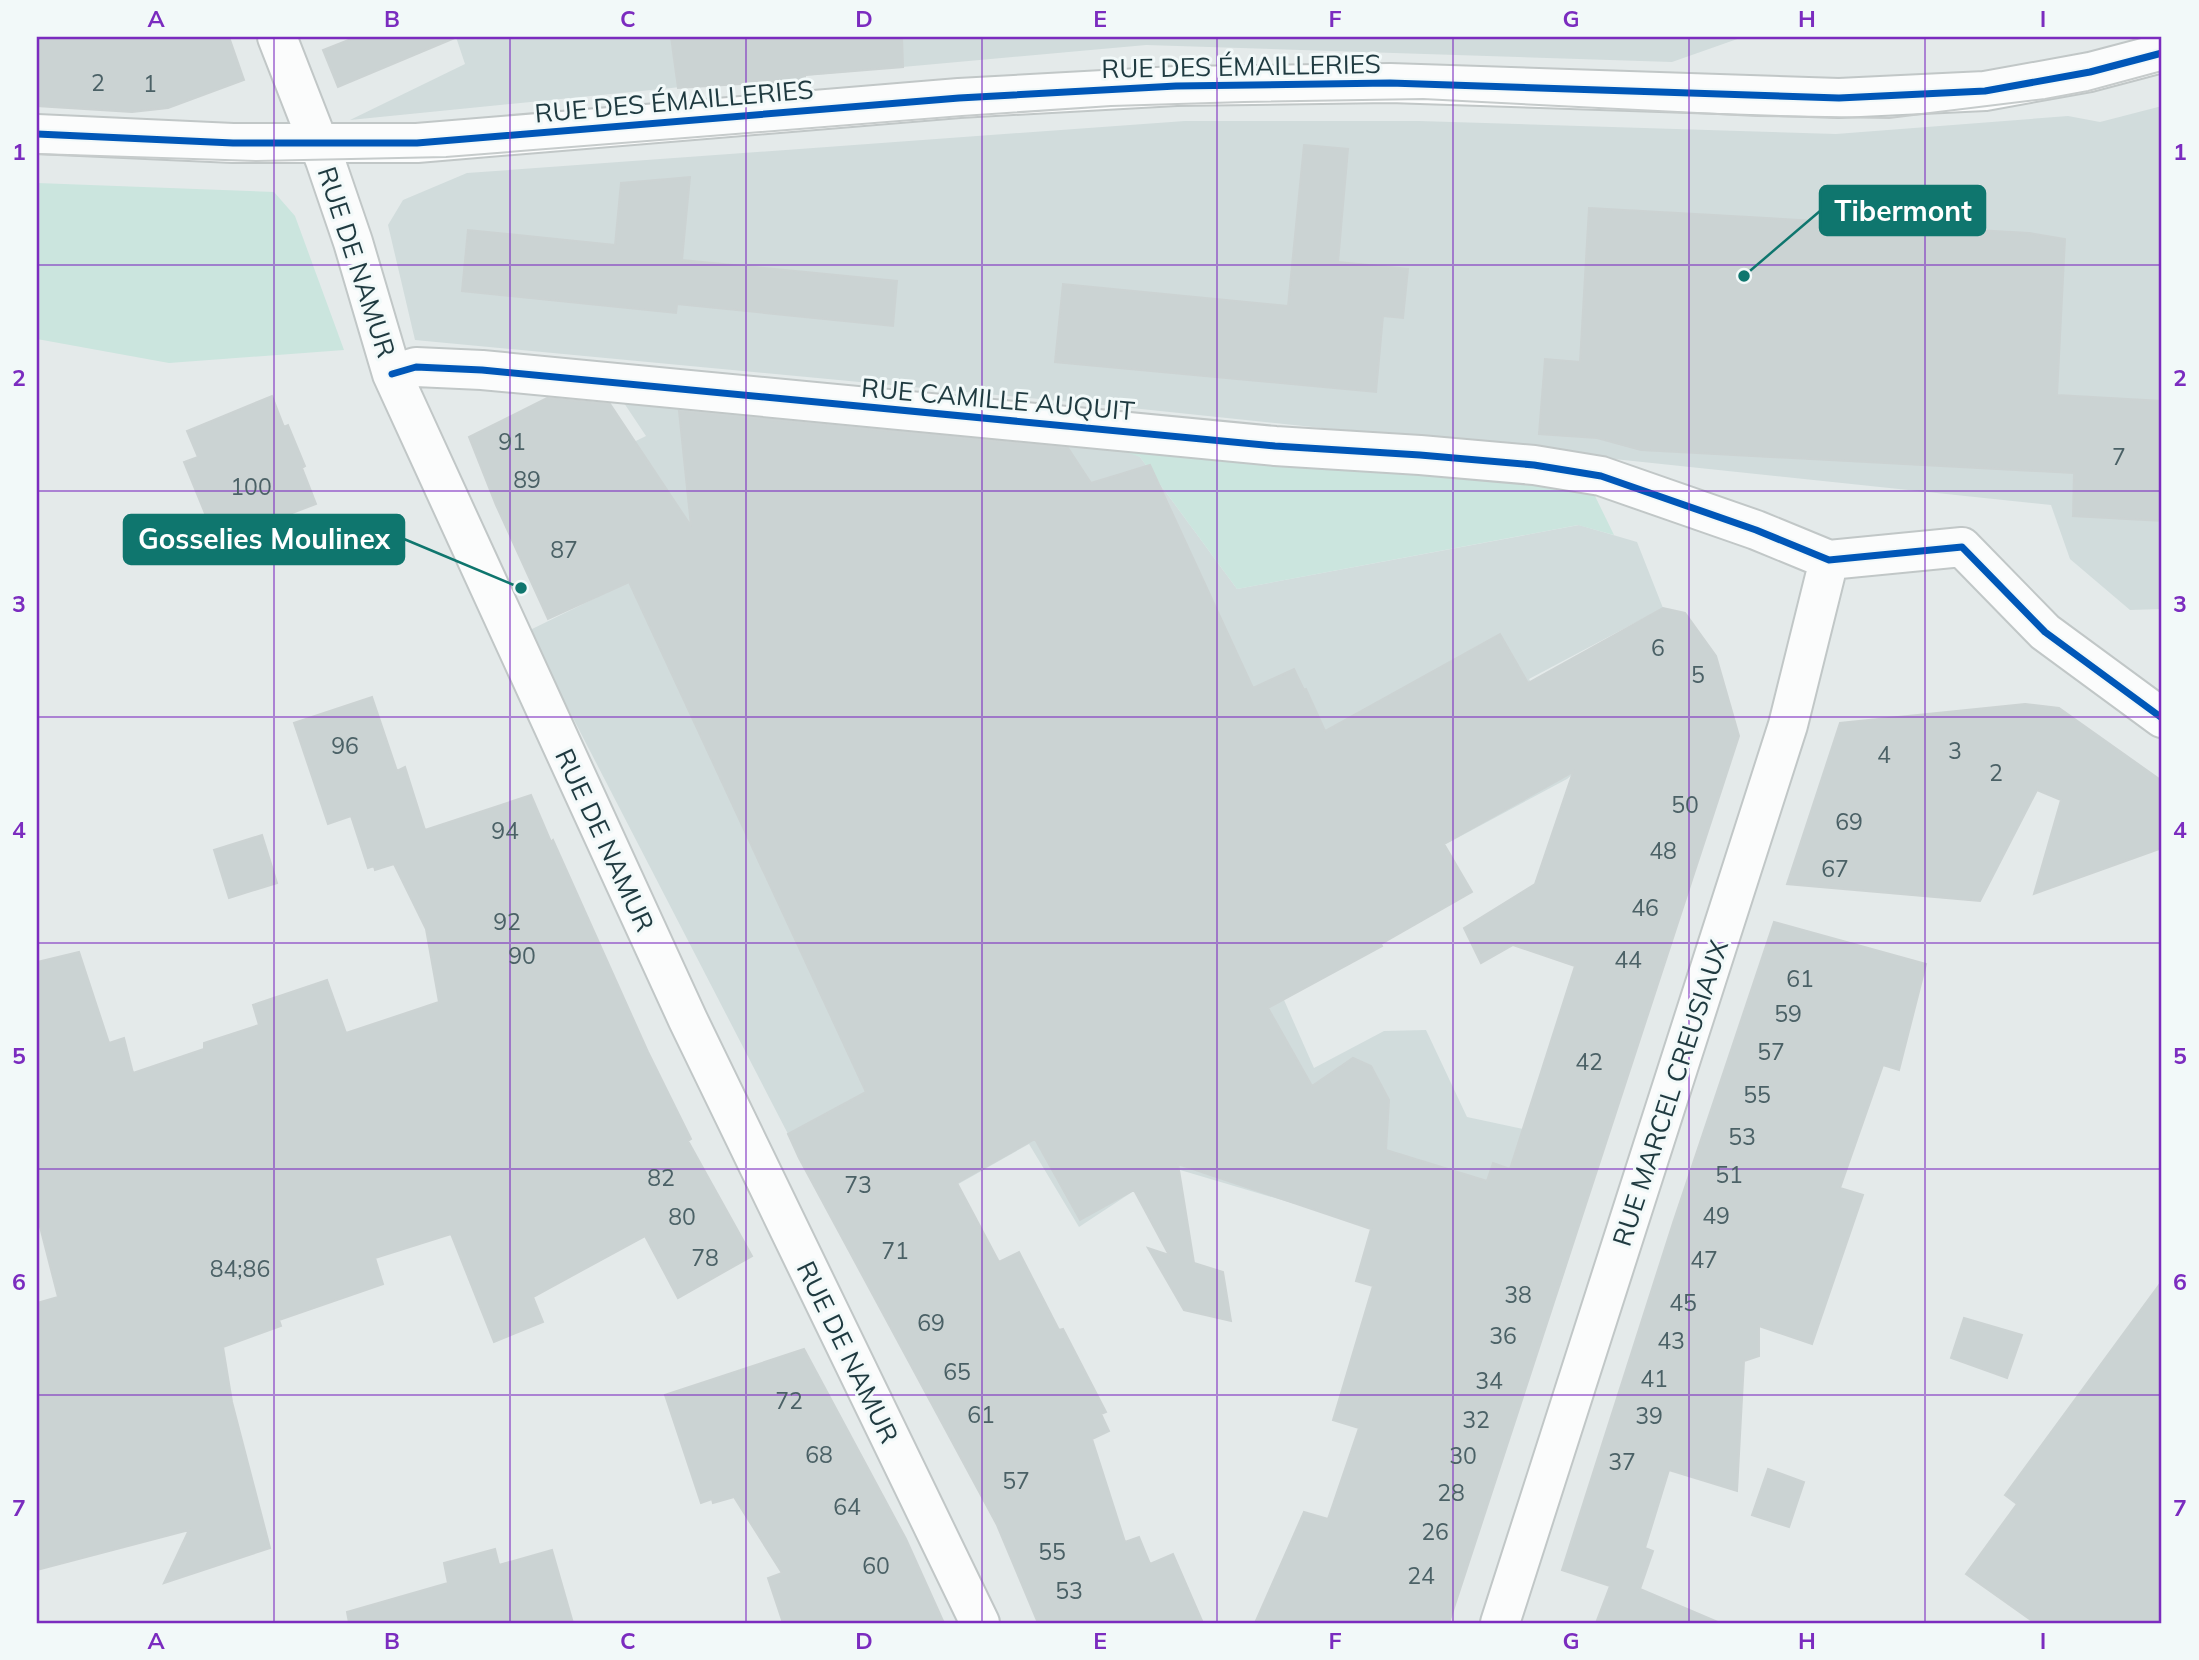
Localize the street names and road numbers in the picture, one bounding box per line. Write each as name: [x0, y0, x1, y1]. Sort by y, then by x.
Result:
street label: RUE DES ÉMAILLERIES: [1101, 47, 1381, 85]
street label: RUE DES ÉMAILLERIES: [533, 72, 815, 130]
street label: RUE DE NAMUR: [311, 163, 403, 361]
street label: RUE CAMILLE AUQUIT: [860, 371, 1136, 427]
street label: RUE DE NAMUR: [548, 743, 662, 937]
street label: RUE MARCEL CREUSIAUX: [1605, 936, 1735, 1250]
street label: RUE DE NAMUR: [790, 1256, 906, 1448]

